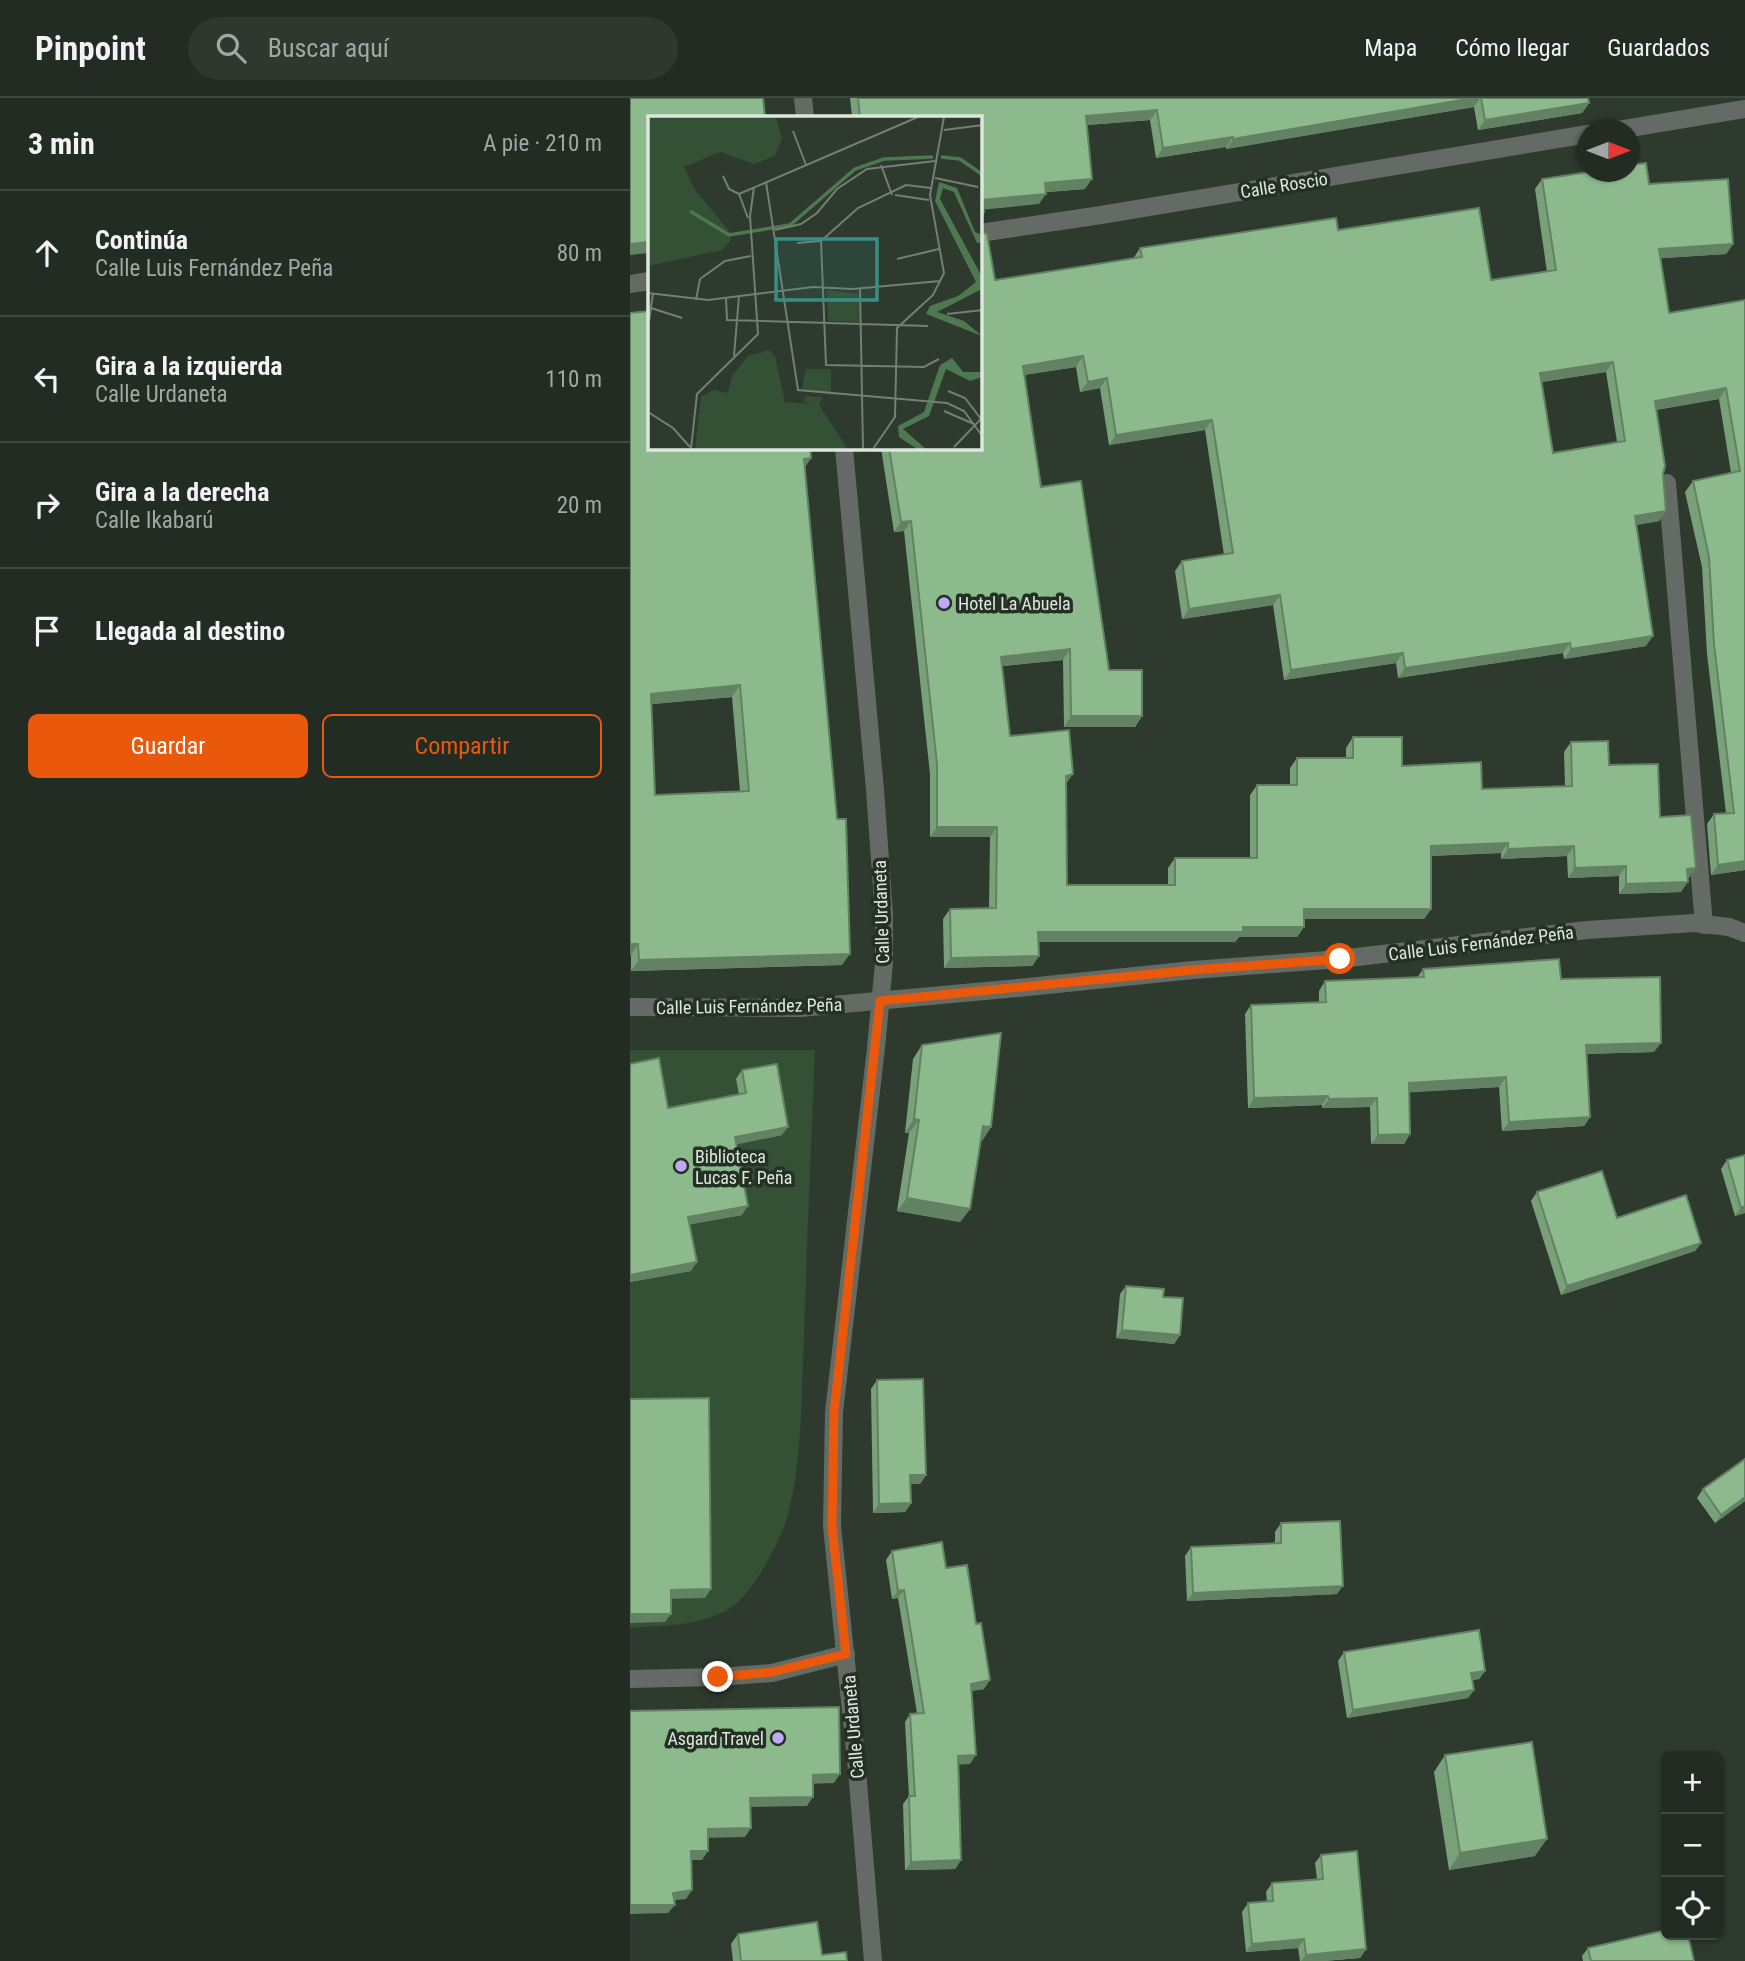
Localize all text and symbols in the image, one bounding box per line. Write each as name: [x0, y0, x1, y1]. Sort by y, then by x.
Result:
search box: [188, 17, 678, 80]
text: Pinpoint: [35, 29, 146, 68]
icon: search: [212, 29, 250, 67]
text: Buscar aquí: [268, 33, 389, 63]
text: Mapa: [1364, 34, 1417, 62]
text: Cómo llegar: [1455, 34, 1569, 62]
text: Guardados: [1607, 34, 1710, 62]
inset map: [648, 116, 982, 450]
north arrow: [1577, 119, 1640, 182]
text: 3 min: [28, 126, 95, 161]
text: A pie · 210 m: [483, 130, 602, 157]
street label: Calle Roscio: [1239, 168, 1329, 202]
text: Continúa: [95, 225, 188, 255]
icon: ahead: [28, 234, 66, 272]
text: 80 m: [557, 240, 602, 267]
text: Calle Luis Fernández Peña: [95, 255, 333, 282]
text: Gira a la izquierda: [95, 351, 283, 381]
icon: left: [28, 360, 66, 398]
text: 110 m: [545, 366, 602, 393]
text: Calle Urdaneta: [95, 381, 228, 408]
text: Gira a la derecha: [95, 477, 269, 507]
icon: right: [28, 486, 66, 524]
text: 20 m: [557, 492, 602, 519]
text: Calle Ikabarú: [95, 507, 213, 534]
place label: Hotel La Abuela: [958, 593, 1071, 614]
marker: Hotel La Abuela: [936, 595, 952, 611]
icon: arrive: [28, 612, 66, 650]
text: Llegada al destino: [95, 616, 285, 646]
button: Guardar: [28, 714, 308, 778]
button: Compartir: [322, 714, 602, 778]
street label: Calle Urdaneta: [869, 860, 893, 964]
street label: Calle Luis Fernández Peña: [1387, 921, 1575, 965]
route start: [1324, 943, 1355, 974]
street label: Calle Luis Fernández Peña: [656, 994, 842, 1018]
place label: Biblioteca Lucas F. Peña: [695, 1146, 792, 1188]
marker: Biblioteca Lucas F. Peña: [673, 1158, 689, 1174]
route end: [702, 1661, 733, 1692]
street label: Calle Urdaneta: [838, 1674, 868, 1780]
place label: Asgard Travel: [667, 1728, 764, 1749]
marker: Asgard Travel: [770, 1730, 786, 1746]
map controls: [1661, 1751, 1724, 1940]
button: +: [1661, 1751, 1724, 1814]
button: −: [1661, 1814, 1724, 1877]
button: locate: [1661, 1877, 1724, 1940]

